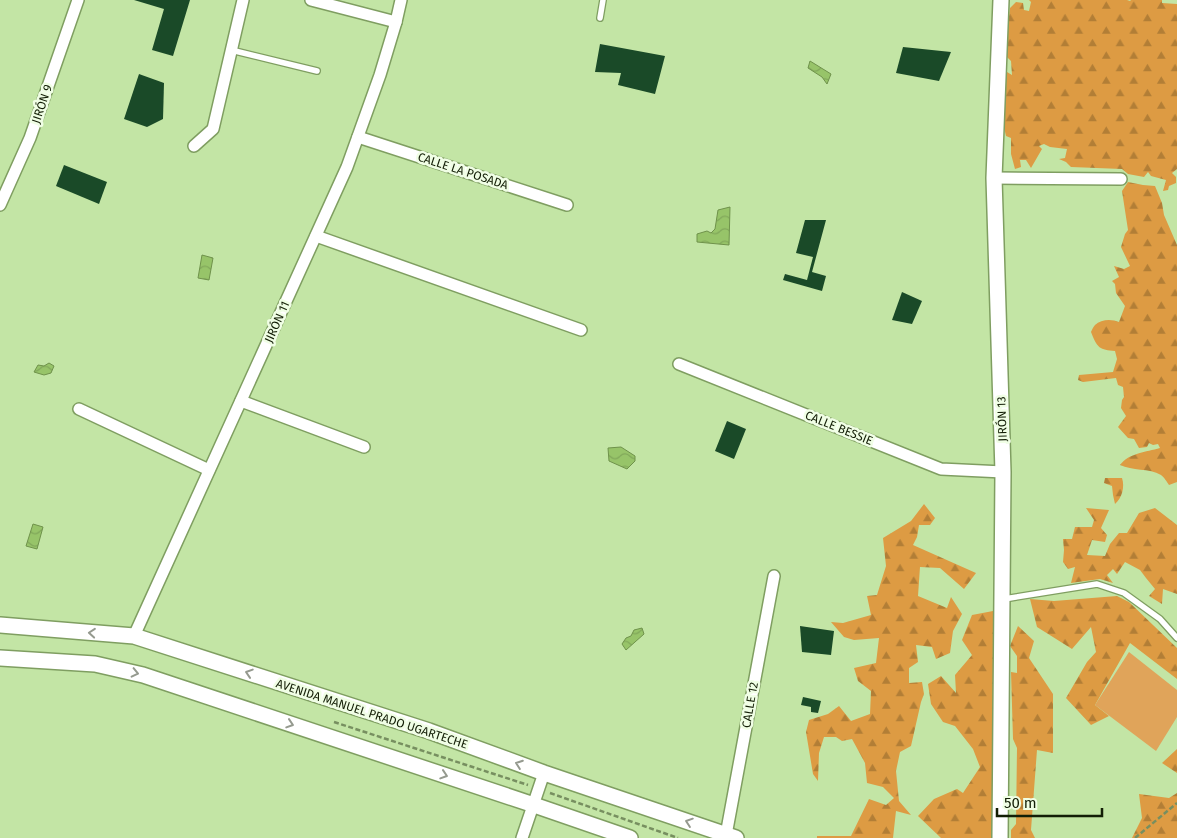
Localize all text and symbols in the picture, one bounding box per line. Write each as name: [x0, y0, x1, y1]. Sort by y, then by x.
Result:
street label: JIRÓN 9: [28, 82, 55, 125]
street label: CALLE LA POSADA: [416, 150, 510, 192]
street label: JIRÓN 11: [261, 299, 292, 345]
street label: JIRÓN 13: [993, 396, 1010, 442]
street label: CALLE BESSIE: [803, 408, 875, 448]
one-way arrow: [88, 628, 96, 639]
one-way arrow: [131, 667, 140, 678]
one-way arrow: [245, 669, 254, 679]
street label: AVENIDA MANUEL PRADO UGARTECHE: [274, 676, 470, 752]
street label: CALLE 12: [739, 681, 761, 729]
one-way arrow: [285, 718, 293, 728]
one-way arrow: [515, 760, 524, 770]
one-way arrow: [439, 769, 447, 779]
scale bar: [997, 786, 1102, 818]
text: 50 m: [1004, 794, 1037, 812]
one-way arrow: [686, 818, 694, 828]

